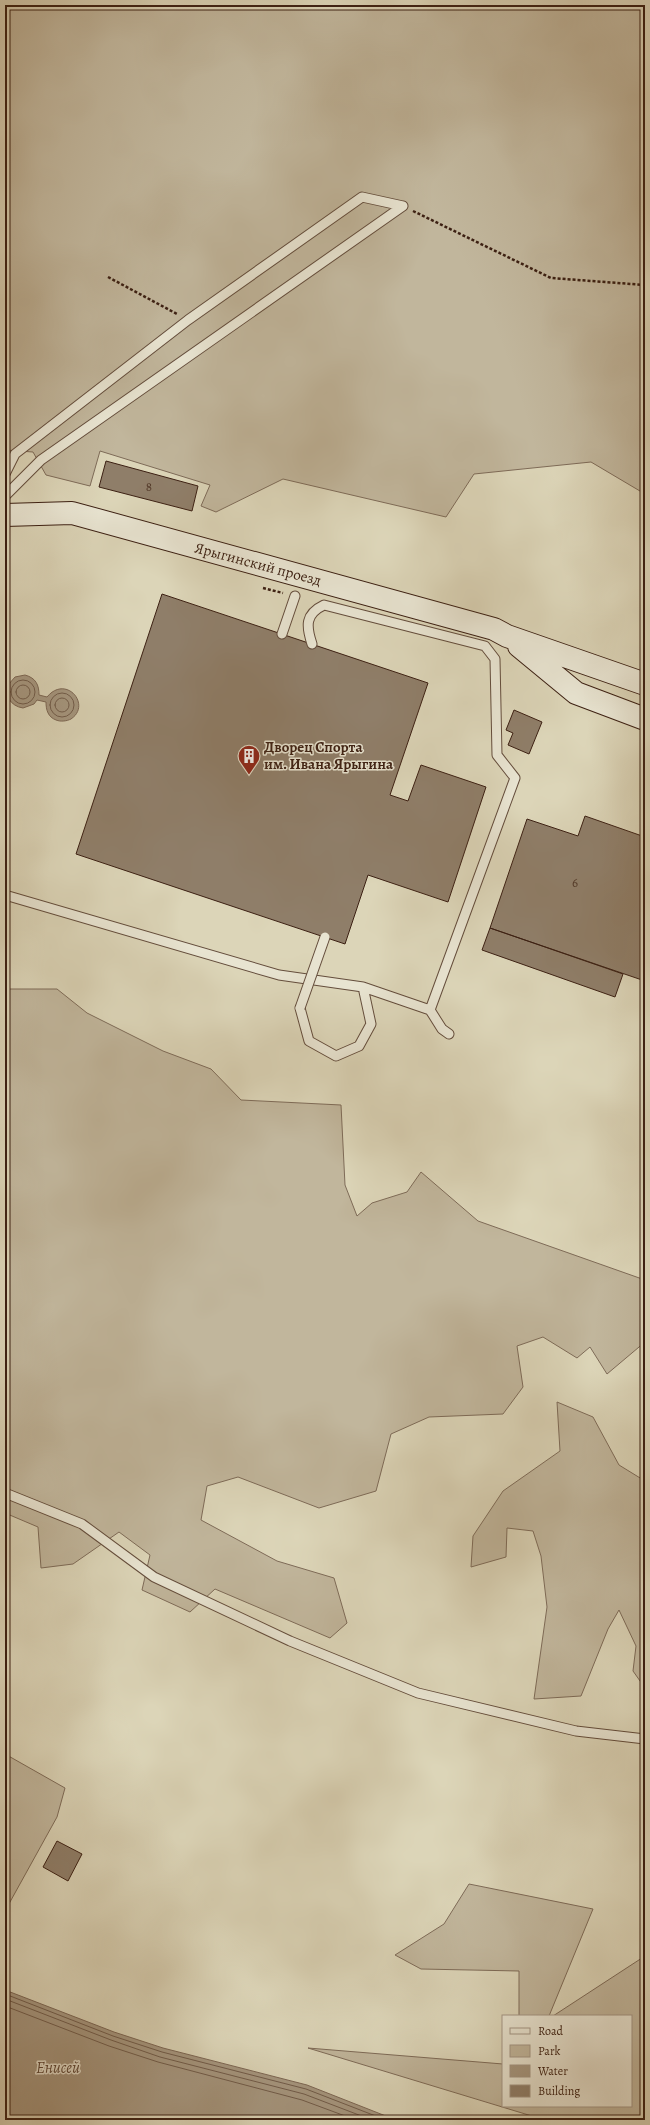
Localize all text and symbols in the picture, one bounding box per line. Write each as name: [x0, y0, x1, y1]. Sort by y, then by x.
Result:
house number: 8: [146, 478, 152, 495]
street label: Ярыгинский проезд: [192, 537, 324, 591]
place label: Дворец Спорта им. Ивана Ярыгина: [264, 737, 394, 774]
building icon: Дворец Спорта им. Ивана Ярыгина: [236, 743, 262, 776]
house number: 6: [572, 874, 578, 891]
legend: [502, 2015, 632, 2107]
text: Road: [538, 2023, 564, 2039]
text: Park: [538, 2043, 561, 2059]
water label: Енисей: [36, 2057, 80, 2079]
text: Water: [537, 2063, 568, 2079]
text: Building: [538, 2083, 580, 2099]

